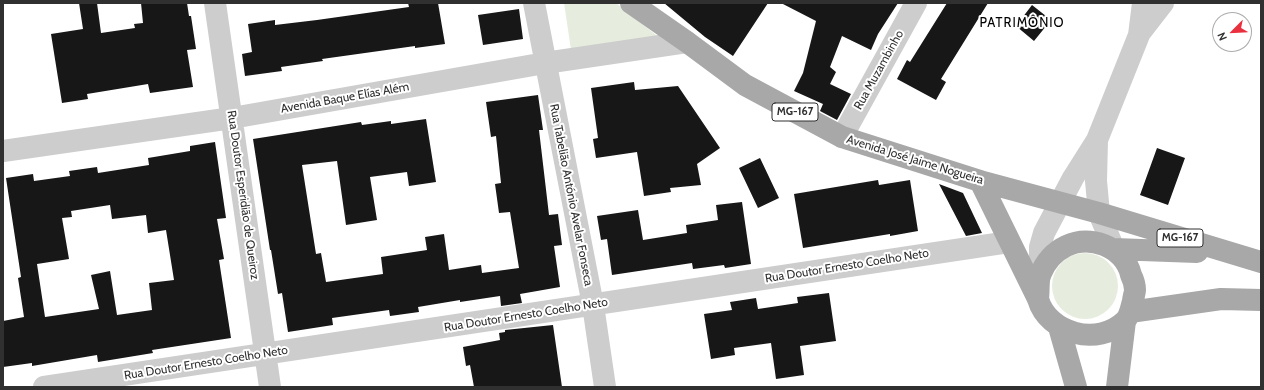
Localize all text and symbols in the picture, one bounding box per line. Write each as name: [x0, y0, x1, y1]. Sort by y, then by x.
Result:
north arrow: [1212, 12, 1252, 52]
district label: PATRIMÔNIO: [979, 15, 1065, 31]
street label: Rua Muzambinho: [851, 28, 907, 112]
text: N: [1214, 30, 1230, 43]
street label: Avenida Baque Elías Além: [280, 80, 410, 116]
street label: Rua Tabelião António Avelar Fonseca: [546, 103, 596, 287]
road number: MG-167: [772, 103, 818, 121]
street label: Rua Doutor Esperidião de Queiroz: [224, 109, 262, 281]
street label: Avenida José Jaime Nogueira: [845, 132, 985, 188]
road number: MG-167: [1157, 229, 1203, 247]
street label: Rua Doutor Ernesto Coelho Neto: [764, 246, 930, 286]
street label: Rua Doutor Ernesto Coelho Neto: [443, 295, 609, 335]
street label: Rua Doutor Ernesto Coelho Neto: [123, 343, 289, 383]

